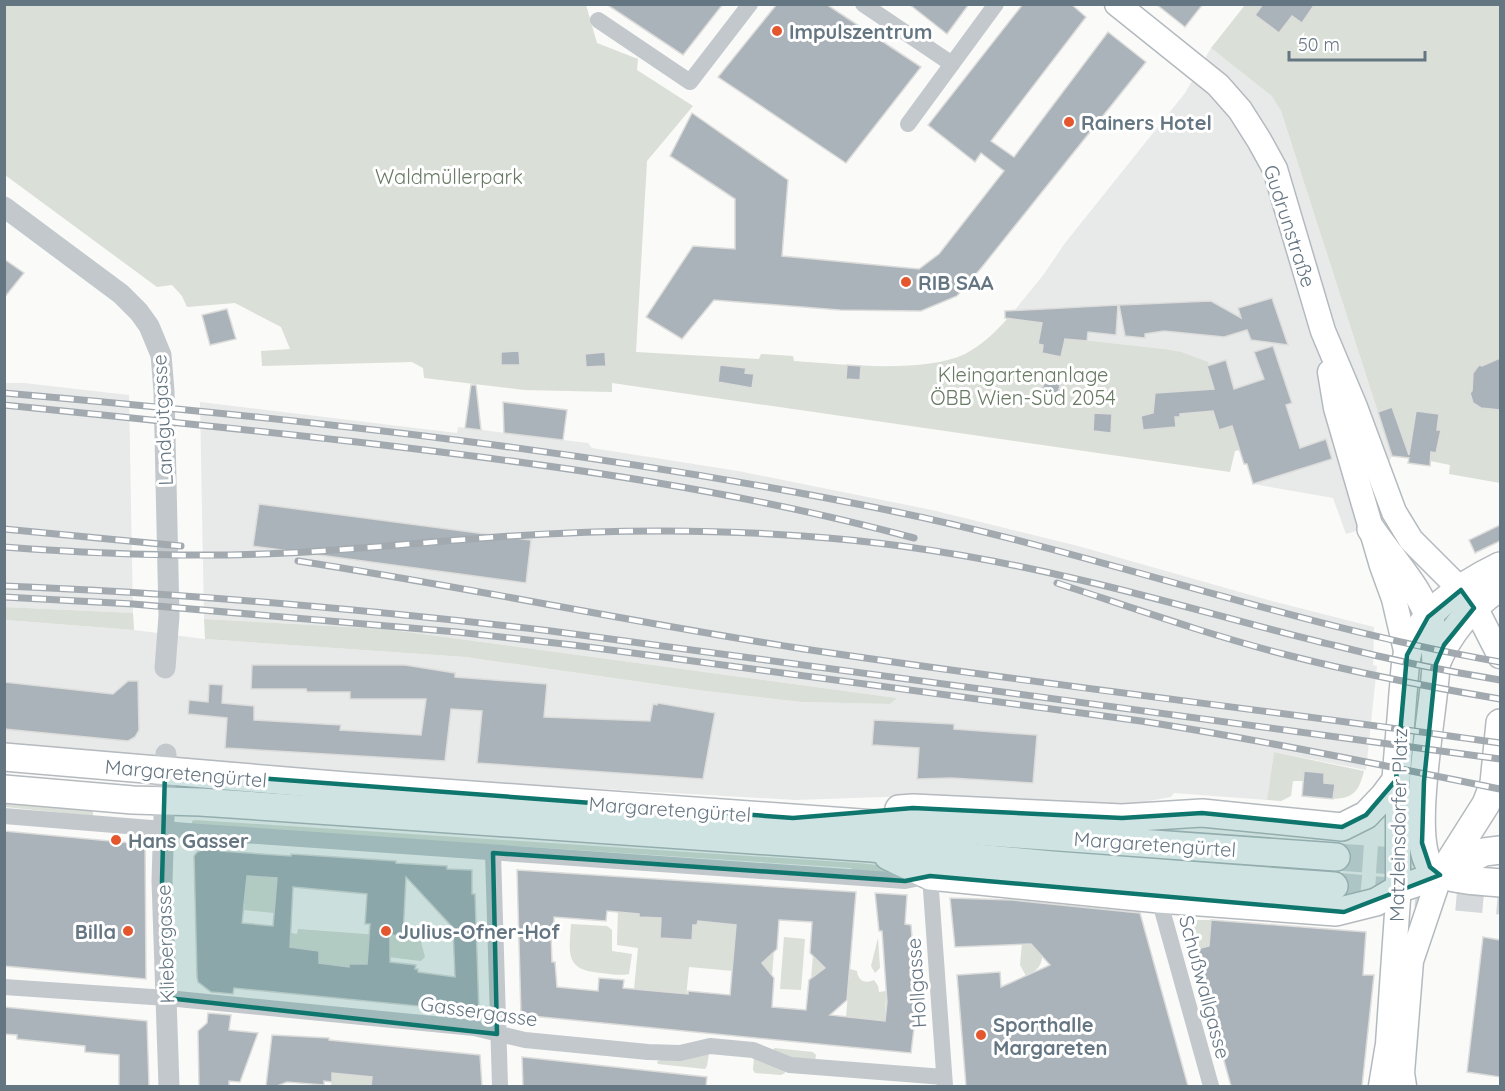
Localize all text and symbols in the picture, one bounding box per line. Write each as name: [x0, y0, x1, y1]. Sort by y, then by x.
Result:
place label: Impulszentrum: [789, 19, 933, 44]
marker: Impulszentrum: [770, 24, 784, 38]
scale bar: [1289, 24, 1426, 62]
text: 50 m: [1298, 33, 1340, 56]
place label: Rainers Hotel: [1081, 110, 1212, 135]
marker: Rainers Hotel: [1062, 115, 1076, 129]
street label: Gudrunstraße: [1258, 162, 1322, 290]
park label: Waldmüllerpark: [375, 164, 523, 189]
place label: RIB SAA: [918, 270, 994, 295]
marker: RIB SAA: [899, 275, 913, 289]
street label: Landgutgasse: [146, 354, 178, 486]
park label: Kleingartenanlage ÖBB Wien-Süd 2054: [930, 362, 1116, 410]
street label: Matzleinsdorfer Platz: [1384, 728, 1412, 922]
street label: Margaretengürtel: [104, 753, 268, 793]
street label: Margaretengürtel: [588, 791, 752, 827]
street label: Margaretengürtel: [1073, 826, 1237, 862]
place label: Hans Gasser: [128, 828, 249, 853]
marker: Hans Gasser: [109, 833, 123, 847]
street label: Kliebergasse: [150, 884, 180, 1004]
street label: Schußwallgasse: [1174, 913, 1236, 1061]
place label: Billa: [75, 919, 116, 944]
place label: Julius-Ofner-Hof: [398, 919, 560, 944]
marker: Billa: [121, 924, 135, 938]
marker: Julius-Ofner-Hof: [379, 924, 393, 938]
street label: Hollgasse: [900, 937, 932, 1029]
street label: Gassergasse: [419, 990, 539, 1032]
place label: Sporthalle Margareten: [993, 1012, 1107, 1060]
marker: Sporthalle Margareten: [974, 1028, 988, 1042]

